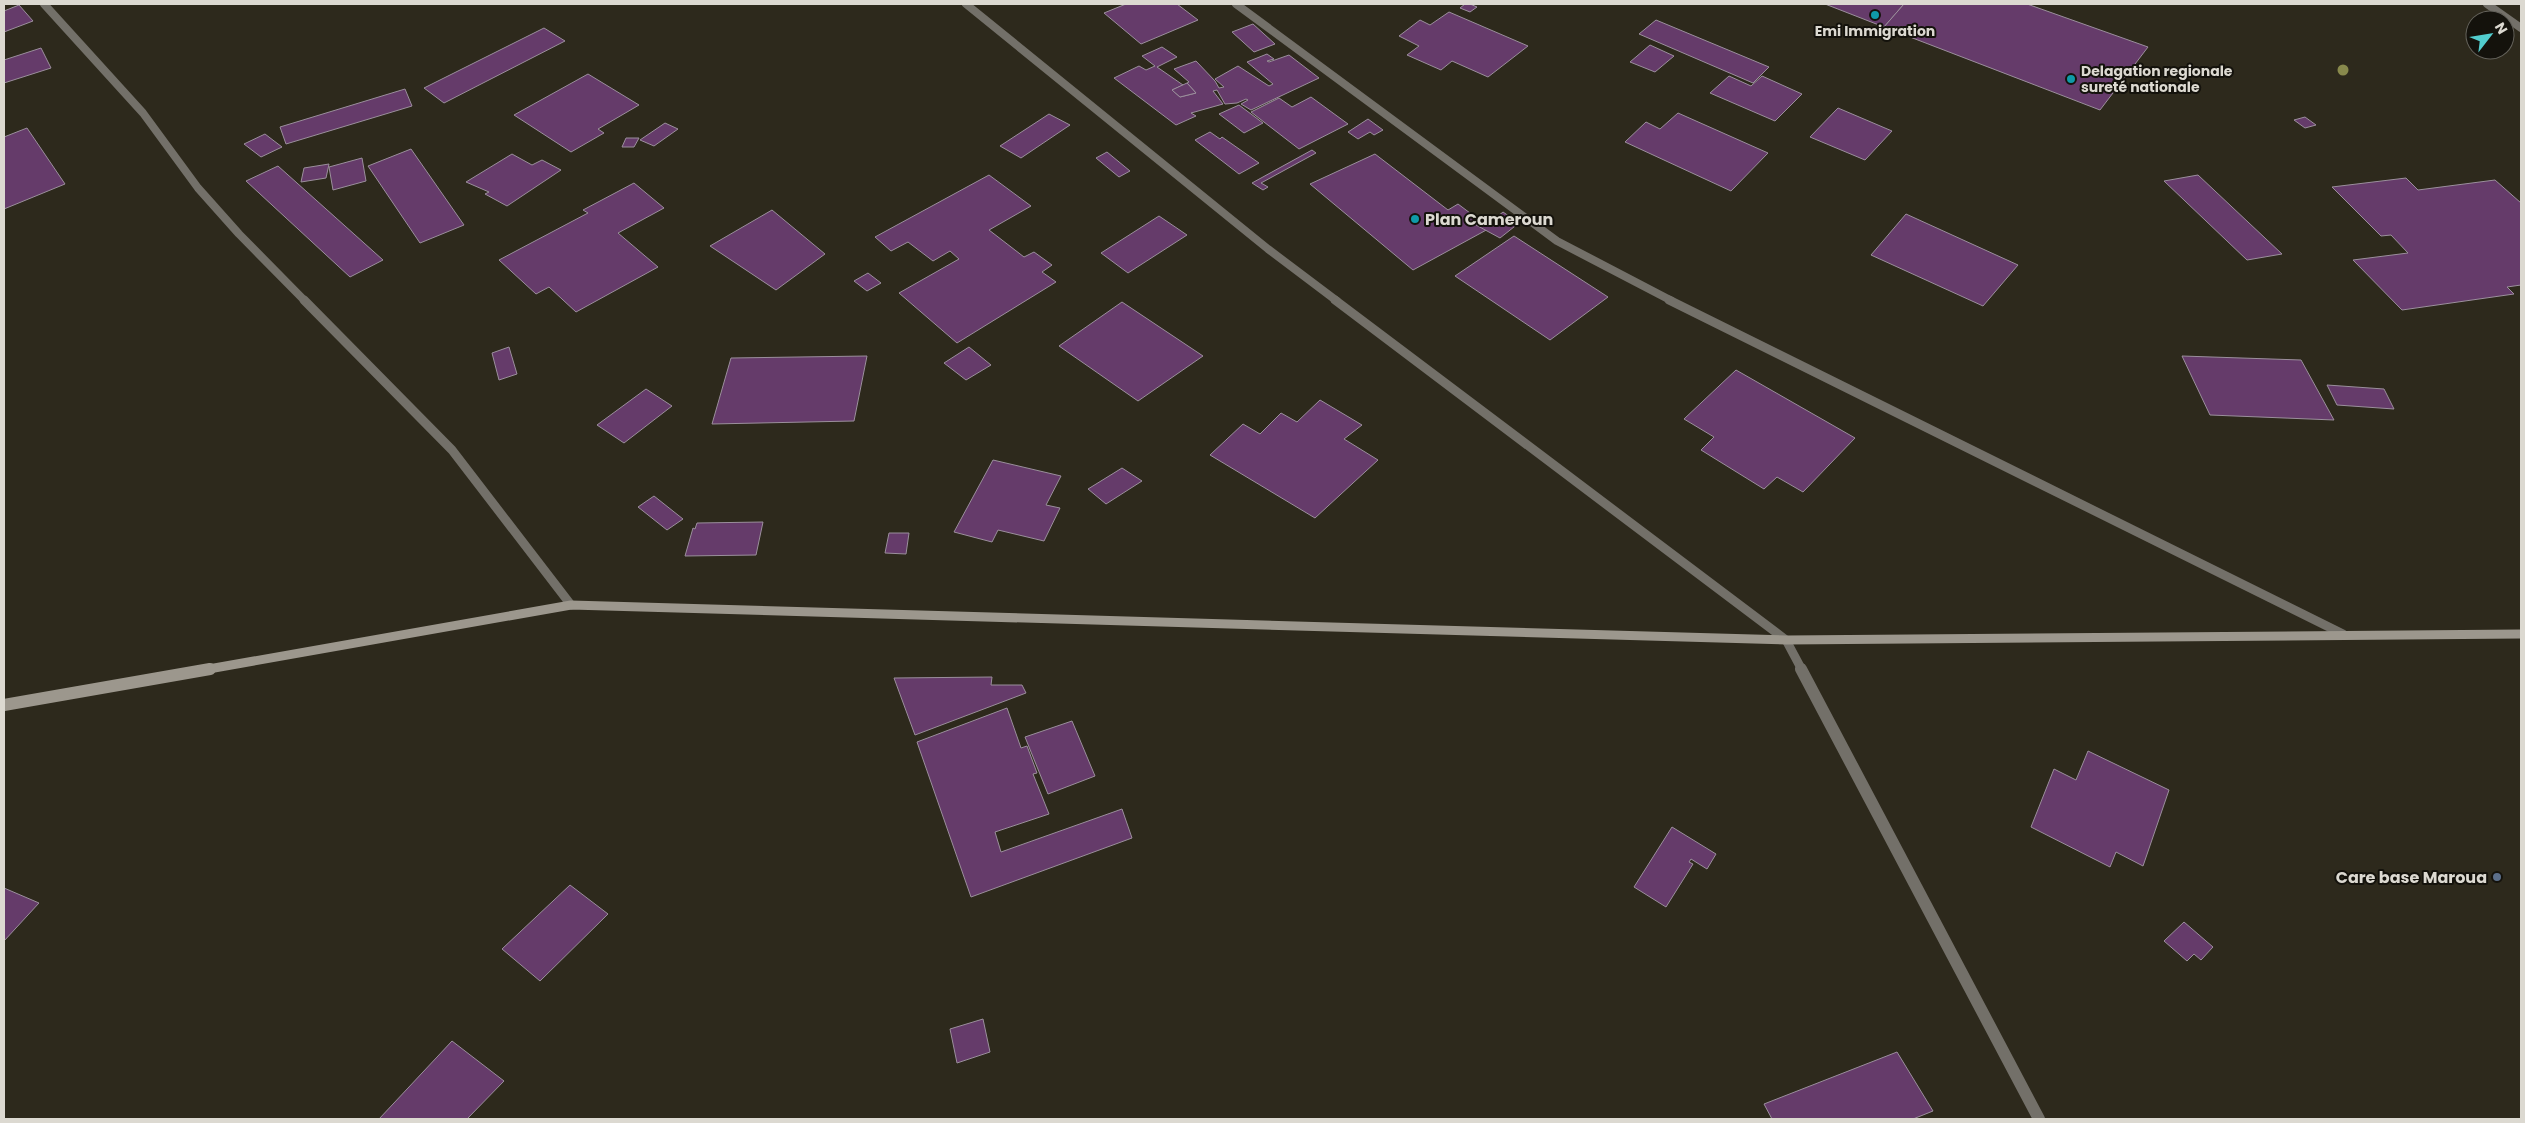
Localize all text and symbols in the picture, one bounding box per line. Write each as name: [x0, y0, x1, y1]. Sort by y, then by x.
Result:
marker: Emi Immigration: [1869, 9, 1881, 21]
north arrow: [2465, 10, 2515, 60]
text: N: [2490, 19, 2512, 38]
place label: Emi Immigration: [1815, 21, 1935, 41]
place label: Delagation regionale sureté nationale: [2081, 61, 2233, 97]
marker: Delagation regionale sureté nationale: [2065, 73, 2077, 85]
place label: Plan Cameroun: [1425, 208, 1553, 231]
marker: Plan Cameroun: [1409, 213, 1421, 225]
place label: Care base Maroua: [2336, 866, 2487, 889]
marker: Care base Maroua: [2491, 871, 2503, 883]

